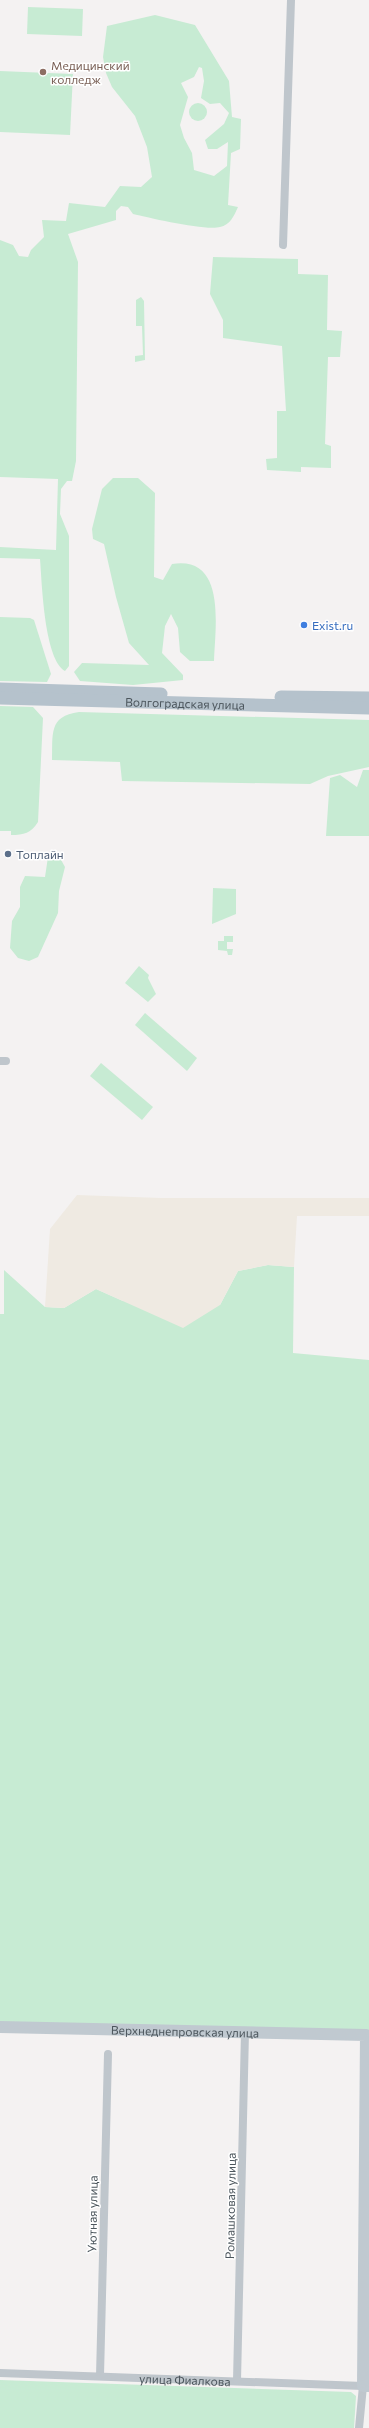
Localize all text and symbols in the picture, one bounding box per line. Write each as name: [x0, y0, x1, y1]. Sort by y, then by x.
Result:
place label: Медицинский колледж: [51, 58, 130, 86]
marker: Медицинский колледж: [38, 67, 48, 77]
place label: Exist.ru: [312, 618, 353, 632]
marker: Exist.ru: [299, 620, 309, 630]
street label: Волгоградская улица: [125, 694, 245, 712]
place label: Топлайн: [16, 847, 64, 861]
marker: Топлайн: [3, 849, 13, 859]
street label: Верхнеднепровская улица: [111, 2022, 259, 2040]
street label: Ромашковая улица: [222, 2153, 238, 2259]
street label: Уютная улица: [84, 2175, 100, 2253]
street label: улица Фиалкова: [139, 2371, 231, 2388]

